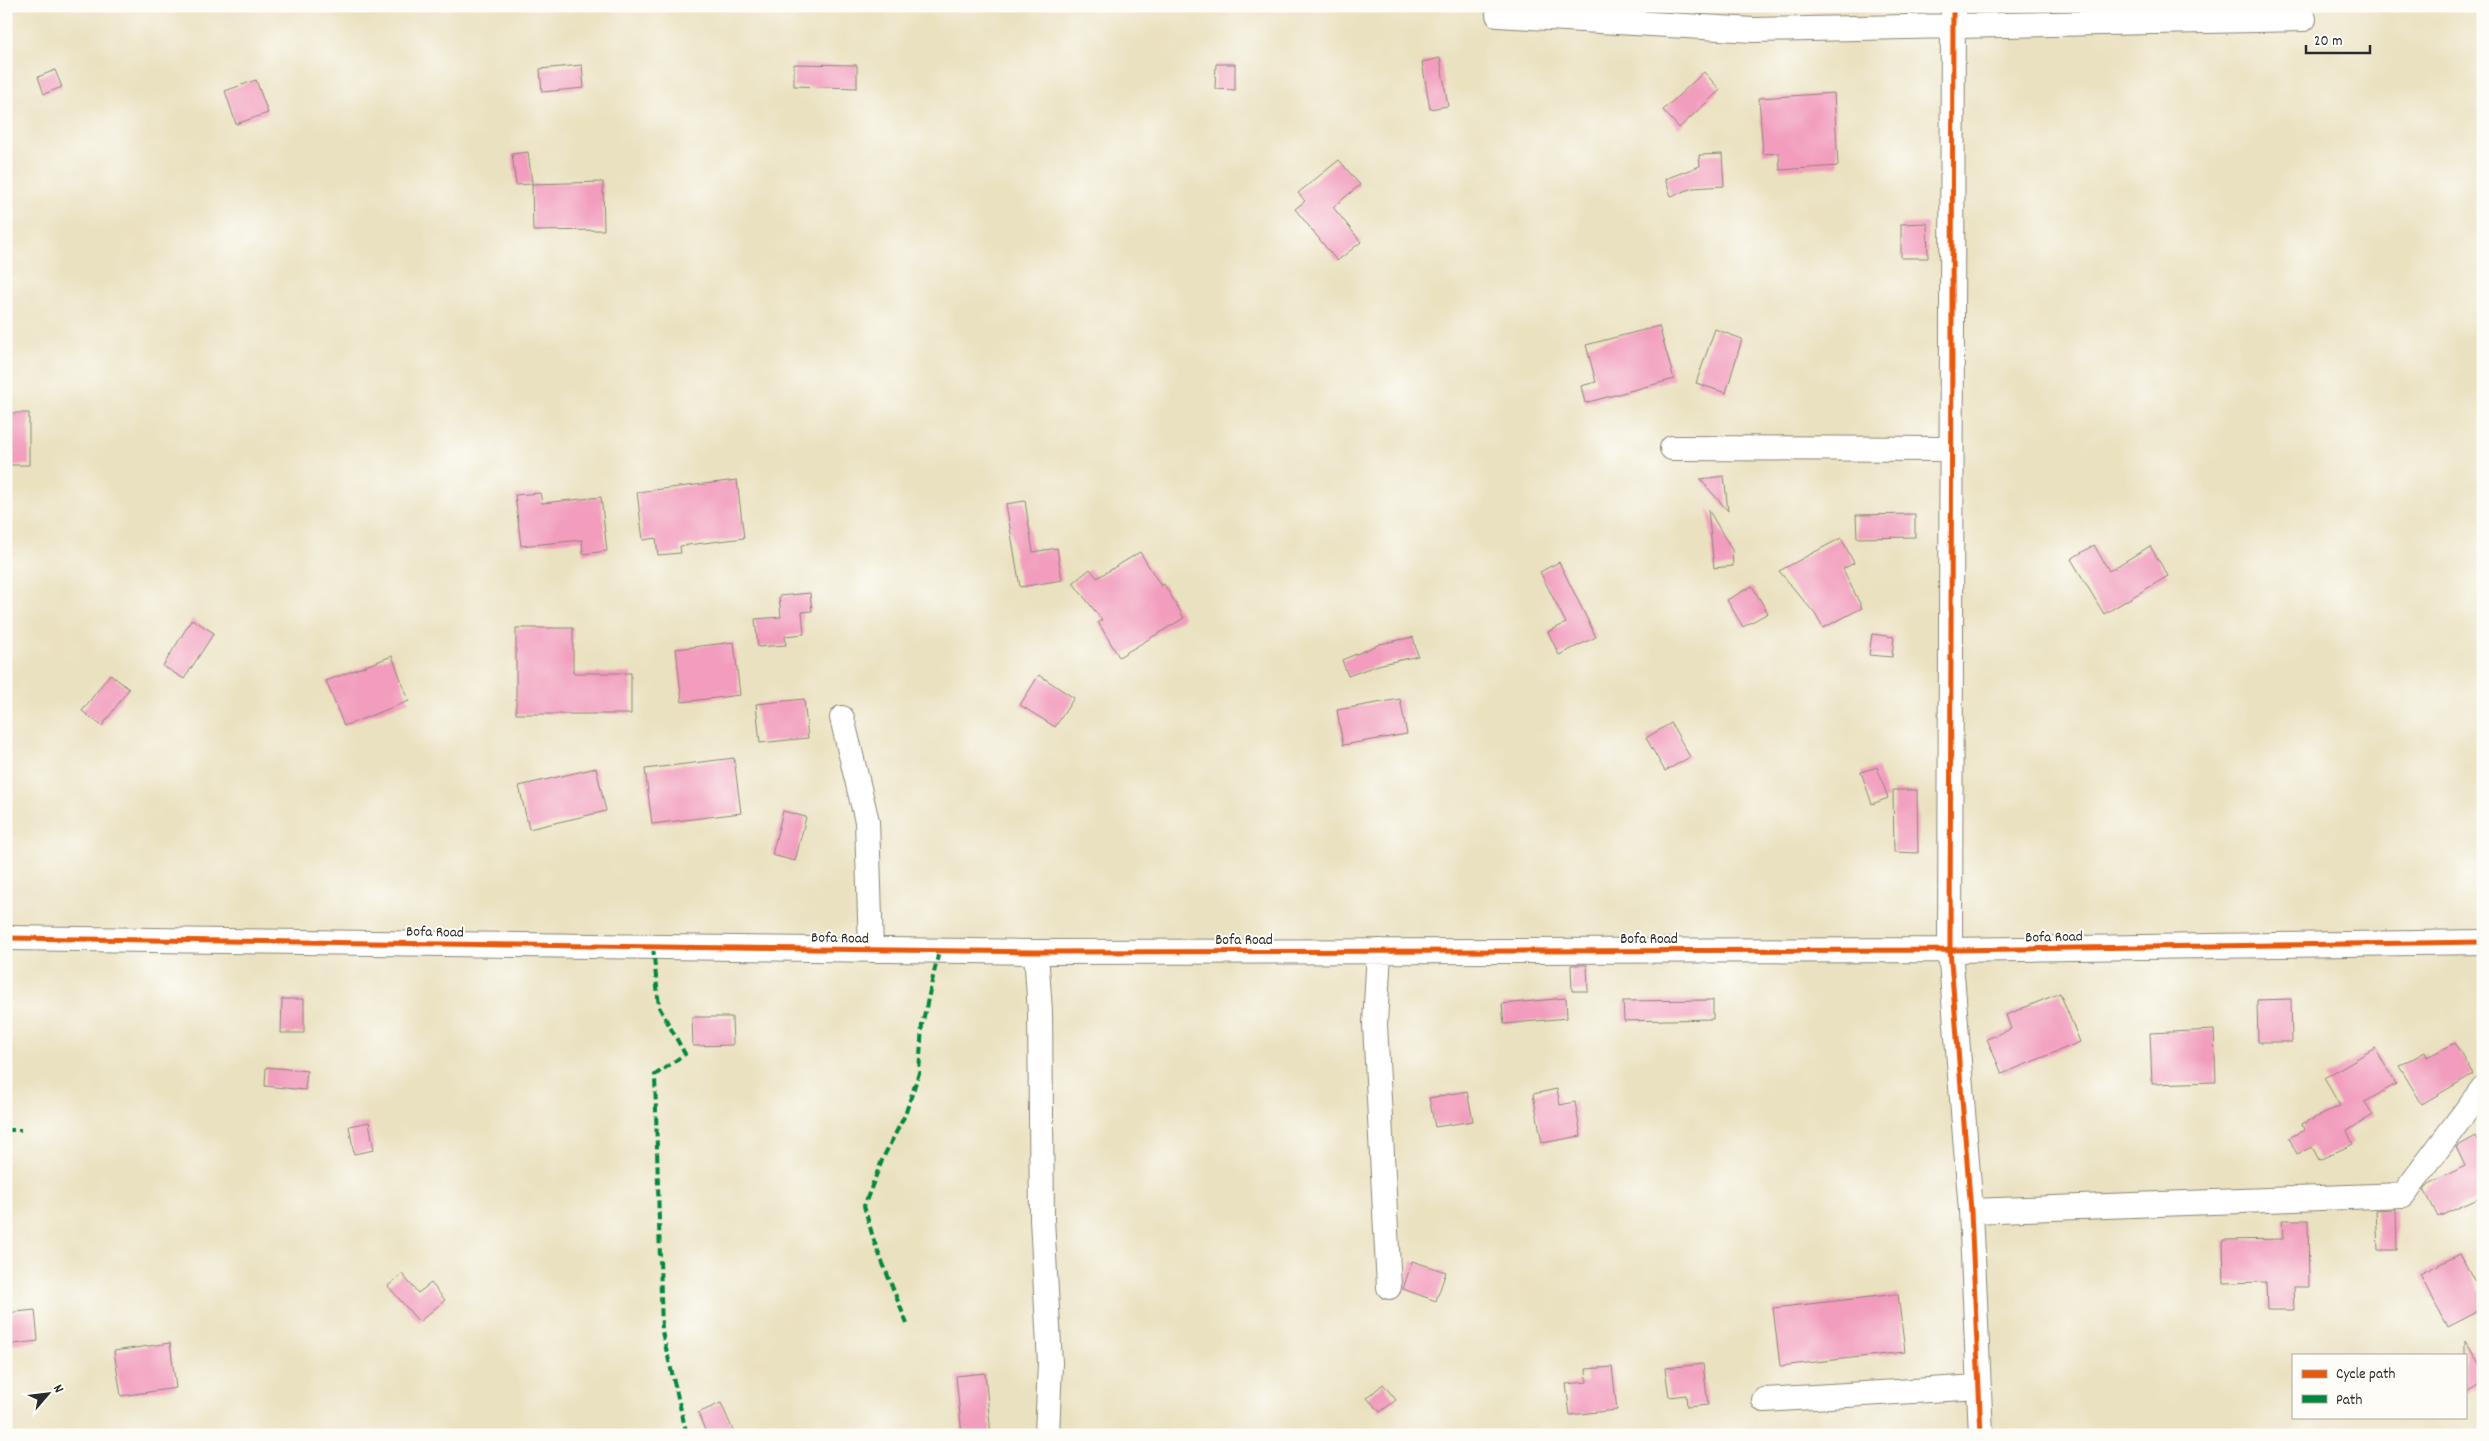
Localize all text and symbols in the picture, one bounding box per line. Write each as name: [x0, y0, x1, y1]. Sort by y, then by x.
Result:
scale bar: [2306, 22, 2370, 54]
text: 20 m: [2314, 31, 2342, 53]
street label: Bofa Road: [406, 921, 464, 945]
street label: Bofa Road: [2025, 926, 2083, 950]
street label: Bofa Road: [811, 927, 869, 951]
street label: Bofa Road: [1620, 929, 1678, 951]
street label: Bofa Road: [1215, 930, 1273, 952]
legend: [2292, 1354, 2466, 1418]
text: Cycle path: [2336, 1364, 2396, 1386]
north arrow: [22, 1368, 72, 1418]
text: N: [47, 1381, 68, 1397]
text: Path: [2336, 1390, 2362, 1412]

